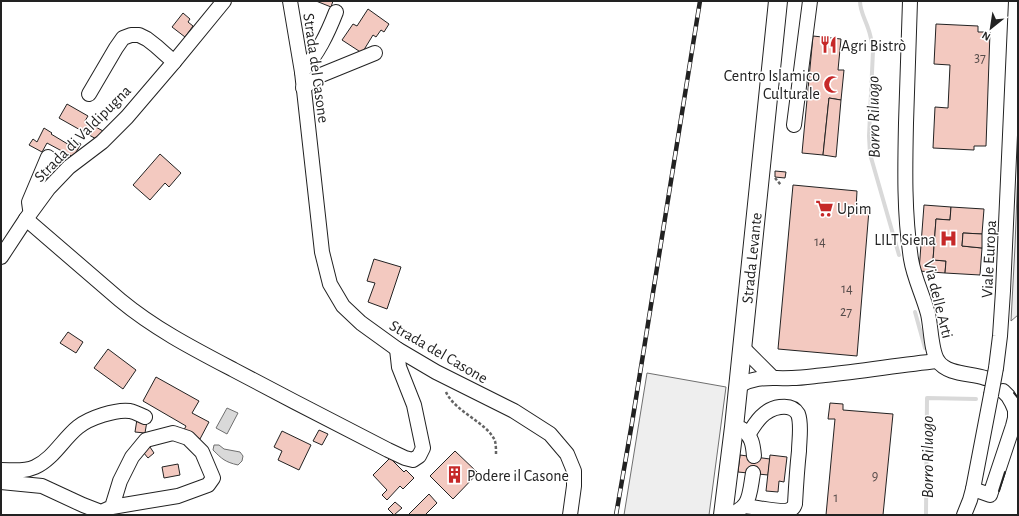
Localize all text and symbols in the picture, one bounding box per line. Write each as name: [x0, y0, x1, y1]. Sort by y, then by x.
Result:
north arrow: [971, 8, 1011, 48]
street label: Strada del Casone: [300, 12, 332, 124]
text: N: [980, 30, 992, 43]
restaurant icon: Agri Bistrò: [818, 35, 838, 55]
place label: Agri Bistrò: [841, 38, 906, 54]
house number: 37: [974, 51, 986, 65]
place label: Centro Islamico Culturale: [724, 68, 820, 102]
mosque icon: Centro Islamico Culturale: [823, 74, 843, 94]
water label: Borro Riluogo: [864, 76, 883, 158]
street label: Strada di Valdipugna: [31, 82, 134, 185]
supermarket icon: Upim: [814, 198, 834, 218]
place label: Upim: [837, 201, 872, 217]
street label: Strada Levante: [739, 212, 765, 304]
street label: Viale Europa: [979, 220, 999, 299]
hospital icon: LILT Siena: [939, 229, 959, 249]
place label: LILT Siena: [874, 232, 936, 248]
house number: 14: [814, 235, 826, 249]
street label: Via delle Arti: [921, 259, 955, 340]
house number: 14: [841, 282, 853, 296]
house number: 27: [840, 305, 852, 319]
street label: Strada del Casone: [387, 317, 490, 386]
water label: Borro Riluogo: [919, 416, 936, 498]
building icon: Podere il Casone: [444, 465, 464, 485]
place label: Podere il Casone: [467, 468, 569, 484]
house number: 9: [872, 469, 878, 483]
house number: 1: [834, 491, 838, 505]

